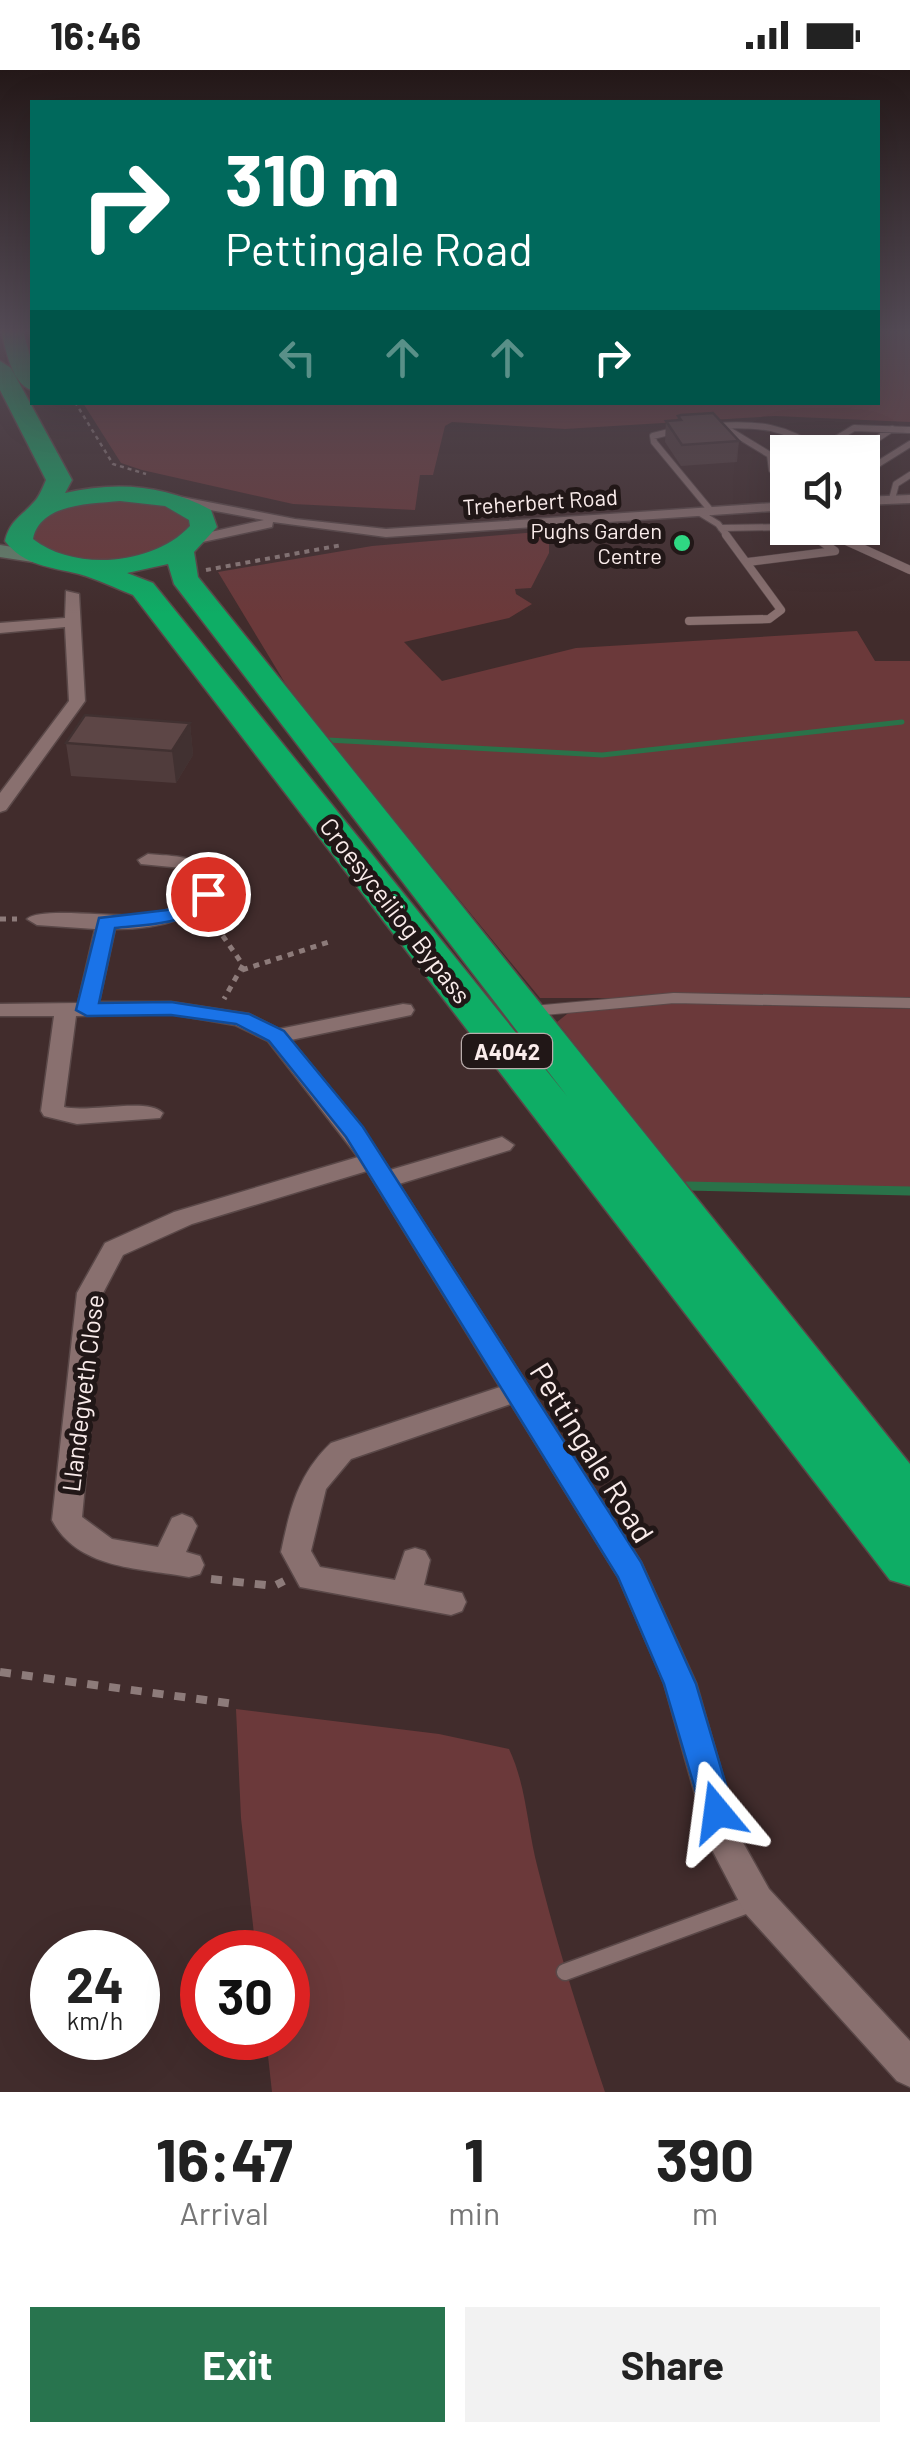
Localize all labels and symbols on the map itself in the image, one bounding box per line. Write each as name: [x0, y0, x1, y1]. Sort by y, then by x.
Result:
street label: Treherbert Road: [462, 483, 618, 519]
place label: Pughs Garden Centre: [531, 517, 662, 568]
marker: Pughs Garden Centre: [671, 532, 693, 554]
street label: Croesyceiliog Bypass: [314, 811, 478, 1009]
pin: [166, 852, 251, 937]
road number: A4042: [462, 1034, 552, 1068]
street label: Llandegveth Close: [55, 1293, 109, 1493]
street label: Pettingale Road: [523, 1355, 663, 1549]
position arrow: [665, 1760, 769, 1864]
speed limit sign: 30: [180, 1930, 310, 2060]

